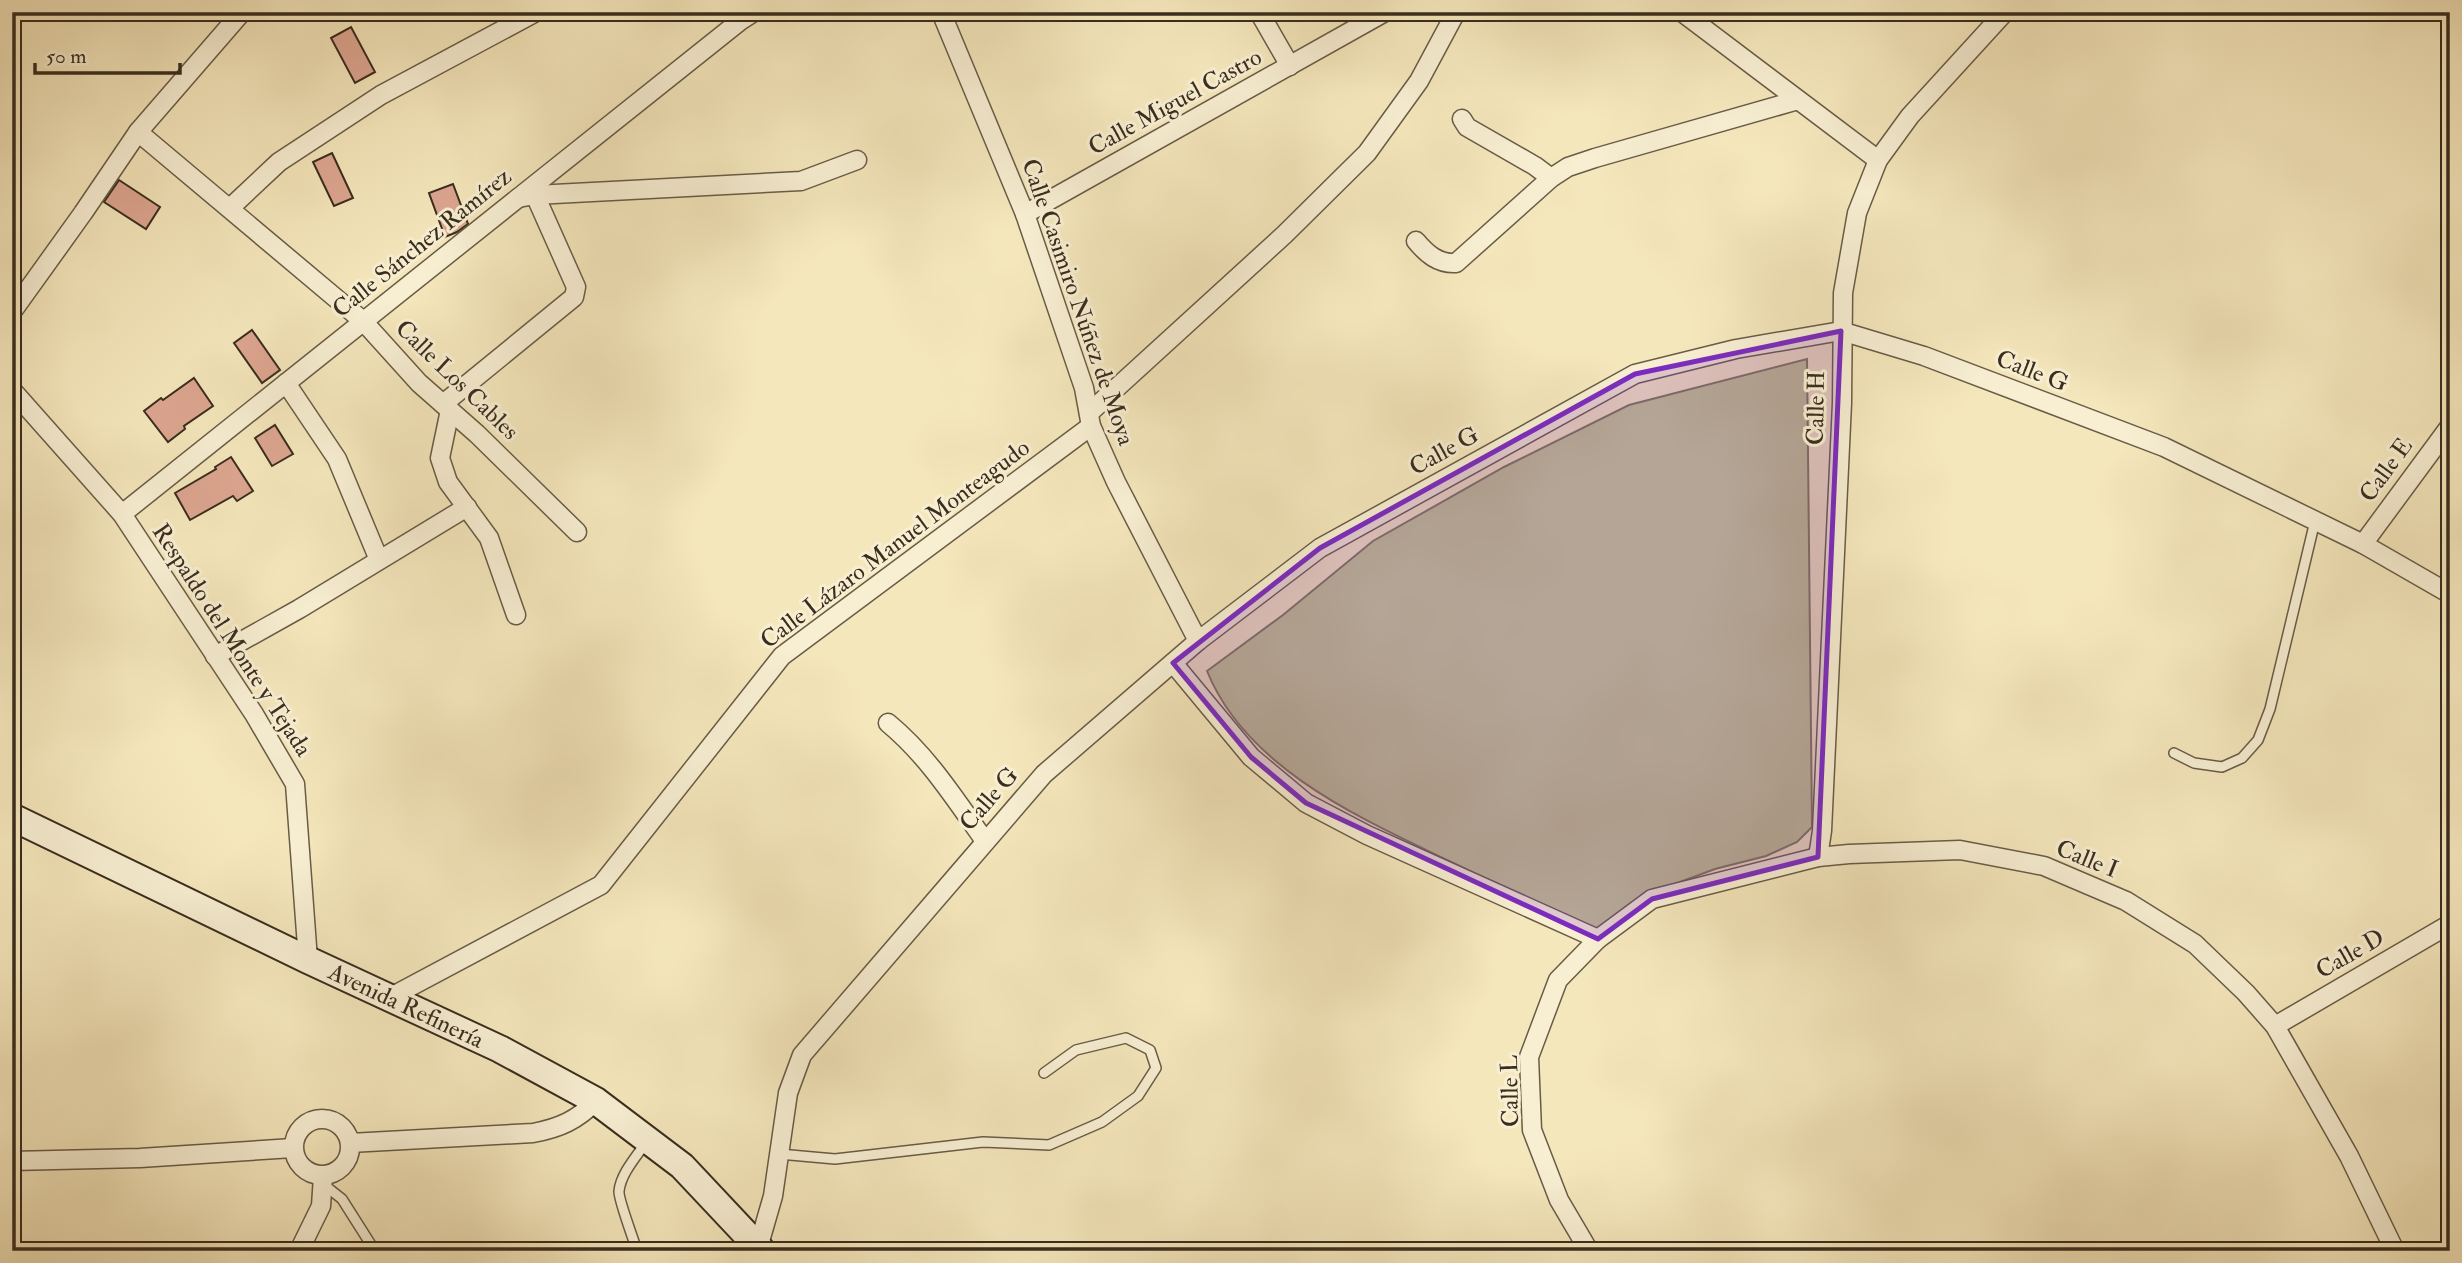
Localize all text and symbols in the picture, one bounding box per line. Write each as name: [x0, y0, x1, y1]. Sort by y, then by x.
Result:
scale bar: [35, 32, 180, 76]
street label: Calle Miguel Castro: [1083, 41, 1267, 163]
text: 50 m: [46, 43, 87, 70]
street label: Calle Casimiro Núñez de Moya: [1014, 155, 1142, 450]
street label: Calle Sánchez Ramírez: [326, 161, 518, 325]
street label: Calle Los Cables: [389, 313, 525, 447]
street label: Calle G: [1992, 343, 2072, 399]
street label: Calle H: [1800, 371, 1832, 445]
street label: Calle G: [1404, 419, 1484, 483]
street label: Calle Lázaro Manuel Monteagudo: [754, 432, 1036, 656]
street label: Calle E: [2352, 432, 2420, 508]
street label: Respaldo del Monte y Tejada: [145, 518, 320, 763]
street label: Calle G: [953, 761, 1025, 837]
street label: Calle I: [2051, 833, 2123, 885]
street label: Calle D: [2310, 922, 2390, 986]
street label: Avenida Refinería: [322, 956, 490, 1056]
street label: Calle L: [1494, 1054, 1526, 1127]

